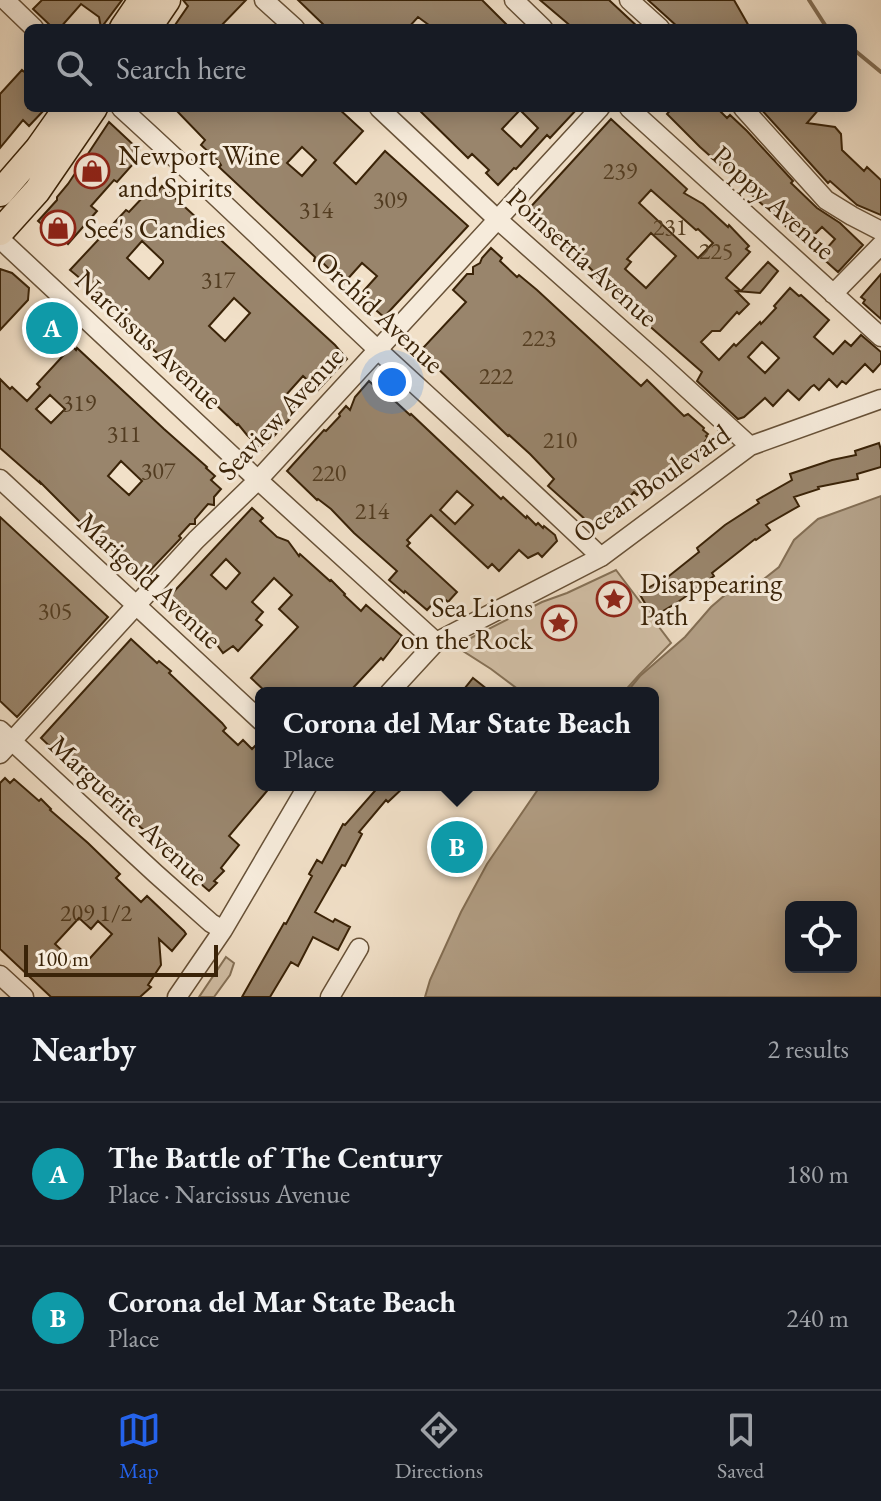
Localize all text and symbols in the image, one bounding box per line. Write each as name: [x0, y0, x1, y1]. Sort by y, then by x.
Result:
search box: [24, 24, 857, 112]
icon: search: [52, 46, 96, 90]
text: Search here: [116, 49, 246, 88]
place label: Newport Wine and Spirits: [118, 137, 280, 205]
street label: Poppy Avenue: [705, 137, 844, 267]
shop icon: Newport Wine and Spirits: [73, 152, 111, 190]
house number: 239: [603, 155, 638, 186]
street label: Poinsettia Avenue: [500, 180, 666, 334]
house number: 309: [373, 184, 408, 215]
house number: 314: [299, 194, 334, 225]
shop icon: See's Candies: [39, 209, 77, 247]
place label: See's Candies: [84, 210, 226, 246]
house number: 231: [653, 211, 687, 242]
house number: 225: [699, 235, 733, 266]
street label: Orchid Avenue: [308, 243, 452, 381]
street label: Narcissus Avenue: [68, 261, 230, 417]
house number: 317: [201, 264, 236, 295]
pin: A: [26, 298, 78, 358]
house number: 223: [522, 322, 556, 353]
street label: Seaview Avenue: [209, 339, 351, 487]
house number: 222: [479, 360, 514, 391]
your location: [372, 362, 412, 402]
house number: 319: [62, 387, 97, 418]
street label: Ocean Boulevard: [565, 415, 737, 550]
house number: 311: [107, 418, 141, 449]
house number: 210: [543, 424, 577, 455]
house number: 307: [141, 455, 176, 486]
house number: 220: [312, 457, 346, 488]
house number: 214: [355, 495, 390, 526]
street label: Marigold Avenue: [70, 504, 230, 656]
place label: Disappearing Path: [640, 565, 783, 633]
place icon: Disappearing Path: [595, 580, 633, 618]
place label: Sea Lions on the Rock: [401, 589, 534, 657]
house number: 305: [38, 595, 72, 626]
place icon: Sea Lions on the Rock: [540, 604, 578, 642]
popup: [255, 687, 659, 791]
text: Corona del Mar State Beach: [283, 703, 631, 742]
street label: Marguerite Avenue: [42, 727, 216, 893]
text: Place: [283, 742, 334, 776]
pin: B: [431, 817, 483, 877]
house number: 209 1/2: [60, 897, 132, 928]
map controls: [785, 901, 857, 973]
button: locate: [785, 901, 857, 973]
scale bar: [24, 941, 218, 977]
text: 100 m: [36, 944, 89, 973]
text: Nearby: [32, 1027, 136, 1071]
text: 2 results: [768, 1032, 849, 1066]
text: The Battle of The Century: [108, 1138, 442, 1177]
text: A: [49, 1157, 67, 1191]
text: 180 m: [786, 1157, 849, 1191]
text: Place · Narcissus Avenue: [108, 1177, 350, 1211]
text: Corona del Mar State Beach: [108, 1282, 456, 1321]
text: B: [50, 1301, 66, 1335]
text: 240 m: [786, 1301, 849, 1335]
text: Place: [108, 1321, 159, 1355]
tab: Map: [117, 1408, 161, 1485]
tab: Directions: [395, 1408, 483, 1485]
tab: Saved: [717, 1408, 764, 1485]

